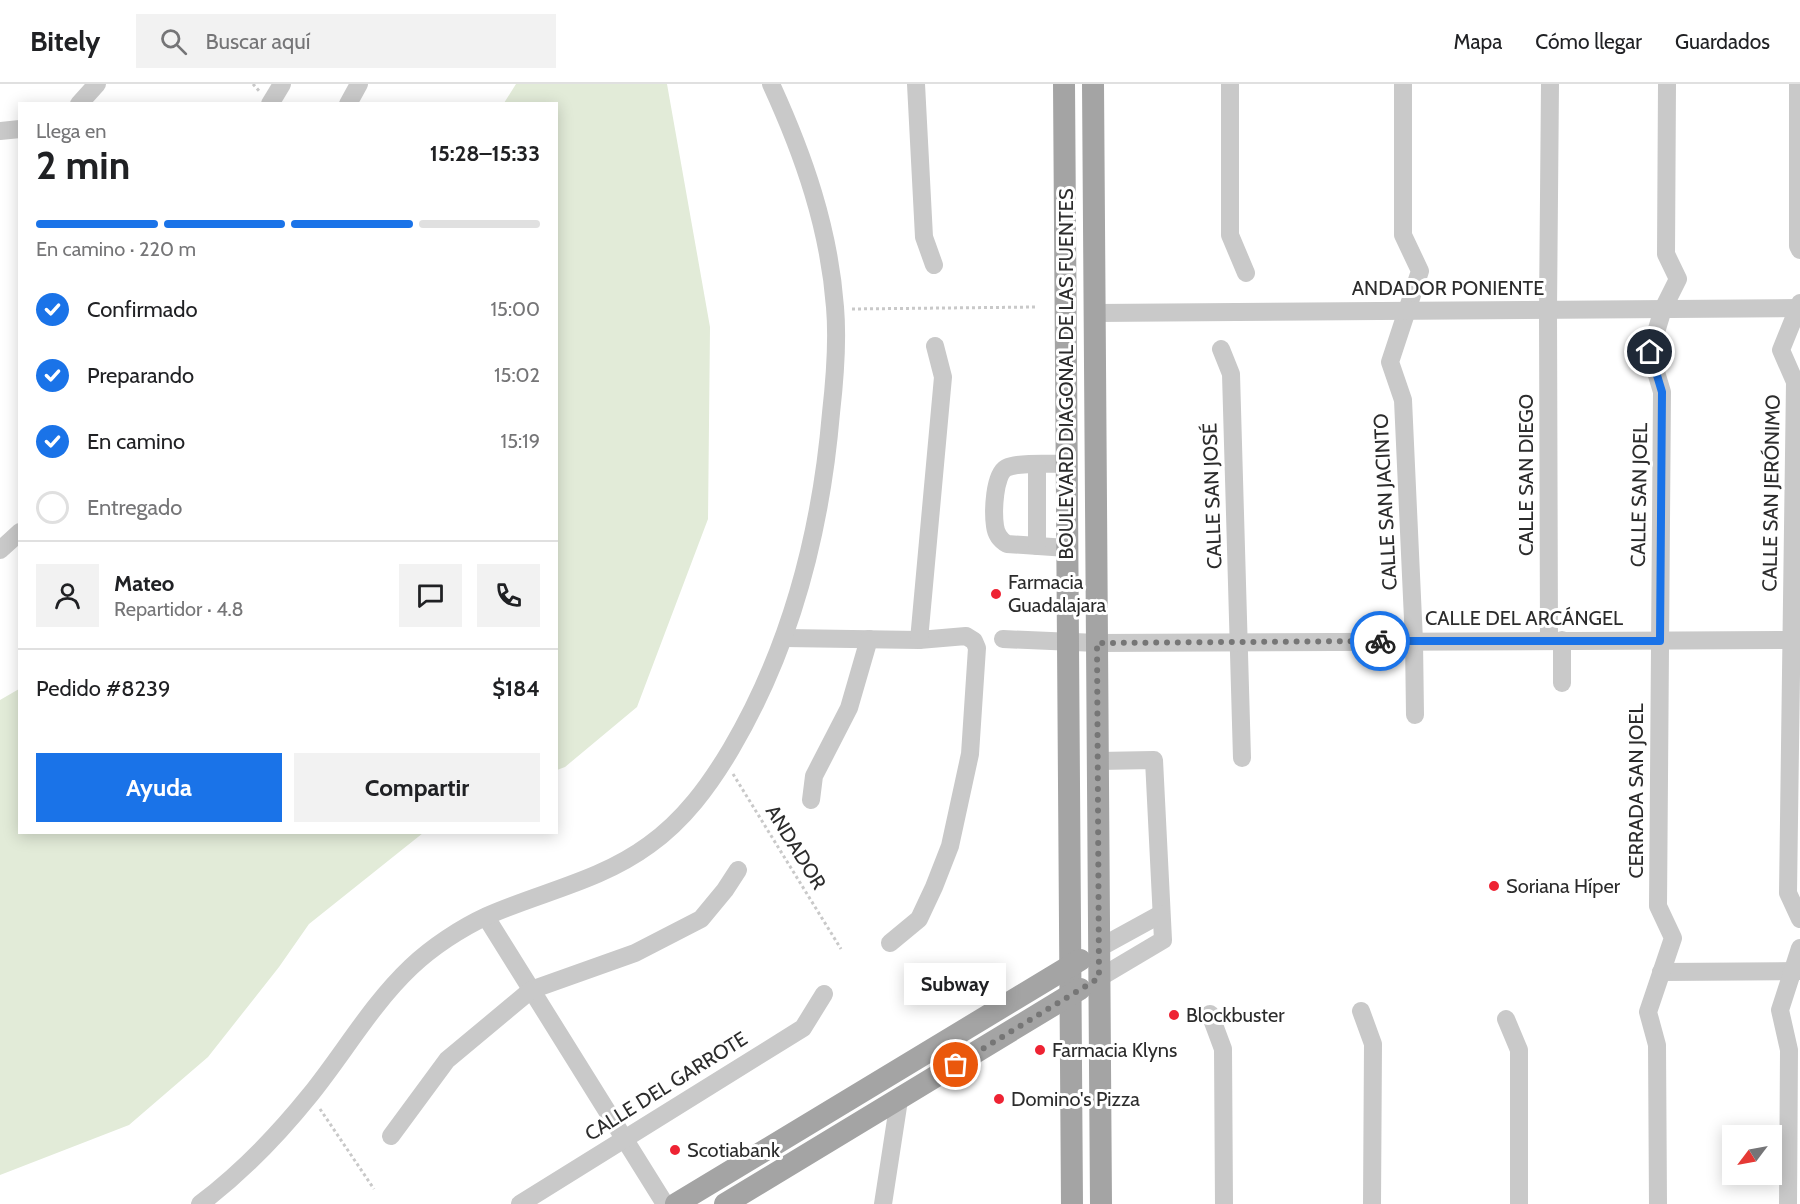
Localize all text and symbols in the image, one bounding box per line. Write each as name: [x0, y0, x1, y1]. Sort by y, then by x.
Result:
search box: [136, 14, 556, 68]
text: Bitely: [30, 24, 100, 58]
icon: search: [157, 25, 190, 58]
text: Buscar aquí: [205, 28, 311, 55]
text: Mapa: [1454, 29, 1502, 54]
text: Cómo llegar: [1535, 29, 1642, 54]
text: Guardados: [1675, 29, 1770, 54]
text: Llega en: [36, 119, 106, 143]
text: 15:28–15:33: [430, 140, 540, 167]
text: 2 min: [36, 141, 130, 189]
street label: BOULEVARD DIAGONAL DE LAS FUENTES: [1054, 188, 1078, 560]
text: En camino · 220 m: [36, 237, 196, 261]
street label: ANDADOR PONIENTE: [1352, 276, 1544, 300]
icon: check: [36, 293, 69, 326]
text: Confirmado: [87, 296, 198, 323]
text: 15:00: [491, 297, 540, 321]
pin: [1624, 326, 1675, 377]
icon: home: [1633, 335, 1666, 368]
icon: check: [36, 359, 69, 392]
text: Preparando: [87, 362, 194, 389]
text: 15:02: [494, 363, 540, 387]
street label: CALLE SAN DIEGO: [1514, 394, 1538, 556]
street label: CALLE SAN JERÓNIMO: [1757, 394, 1785, 592]
street label: CALLE SAN JACINTO: [1368, 413, 1402, 591]
street label: CALLE SAN JOSÉ: [1197, 423, 1227, 569]
street label: CALLE SAN JOEL: [1626, 423, 1652, 567]
icon: check: [36, 425, 69, 458]
text: En camino: [87, 428, 185, 455]
text: 15:19: [501, 429, 540, 453]
text: Entregado: [87, 494, 182, 521]
button: person: [36, 564, 99, 627]
button: chat: [399, 564, 462, 627]
button: phone: [477, 564, 540, 627]
text: Mateo: [114, 570, 174, 597]
place label: Farmacia Guadalajara: [1008, 570, 1106, 617]
marker: Farmacia Guadalajara: [989, 587, 1003, 601]
text: Repartidor · 4.8: [114, 597, 244, 621]
street label: CALLE DEL ARCÁNGEL: [1425, 606, 1623, 630]
courier: [1350, 611, 1410, 671]
icon: bike: [1364, 625, 1397, 658]
text: Pedido #8239: [36, 675, 170, 702]
text: $184: [492, 675, 540, 702]
street label: CERRADA SAN JOEL: [1624, 703, 1648, 879]
button: Ayuda: [36, 753, 282, 822]
button: Compartir: [294, 753, 540, 822]
street label: ANDADOR: [761, 800, 831, 894]
place label: Soriana Híper: [1506, 874, 1621, 898]
marker: Soriana Híper: [1487, 879, 1501, 893]
callout: Subway: [905, 963, 1007, 1005]
text: Subway: [921, 972, 989, 996]
place label: Blockbuster: [1186, 1003, 1285, 1027]
marker: Blockbuster: [1167, 1008, 1181, 1022]
street label: CALLE DEL GARROTE: [580, 1026, 752, 1146]
place label: Farmacia Klyns: [1052, 1038, 1177, 1062]
pin: [930, 1039, 981, 1090]
marker: Farmacia Klyns: [1033, 1043, 1047, 1057]
icon: bag: [939, 1048, 972, 1081]
place label: Domino's Pizza: [1011, 1087, 1140, 1111]
marker: Domino's Pizza: [992, 1092, 1006, 1106]
north arrow: [1722, 1125, 1782, 1185]
map controls: [1722, 1125, 1782, 1185]
place label: Scotiabank: [687, 1138, 780, 1162]
marker: Scotiabank: [668, 1143, 682, 1157]

